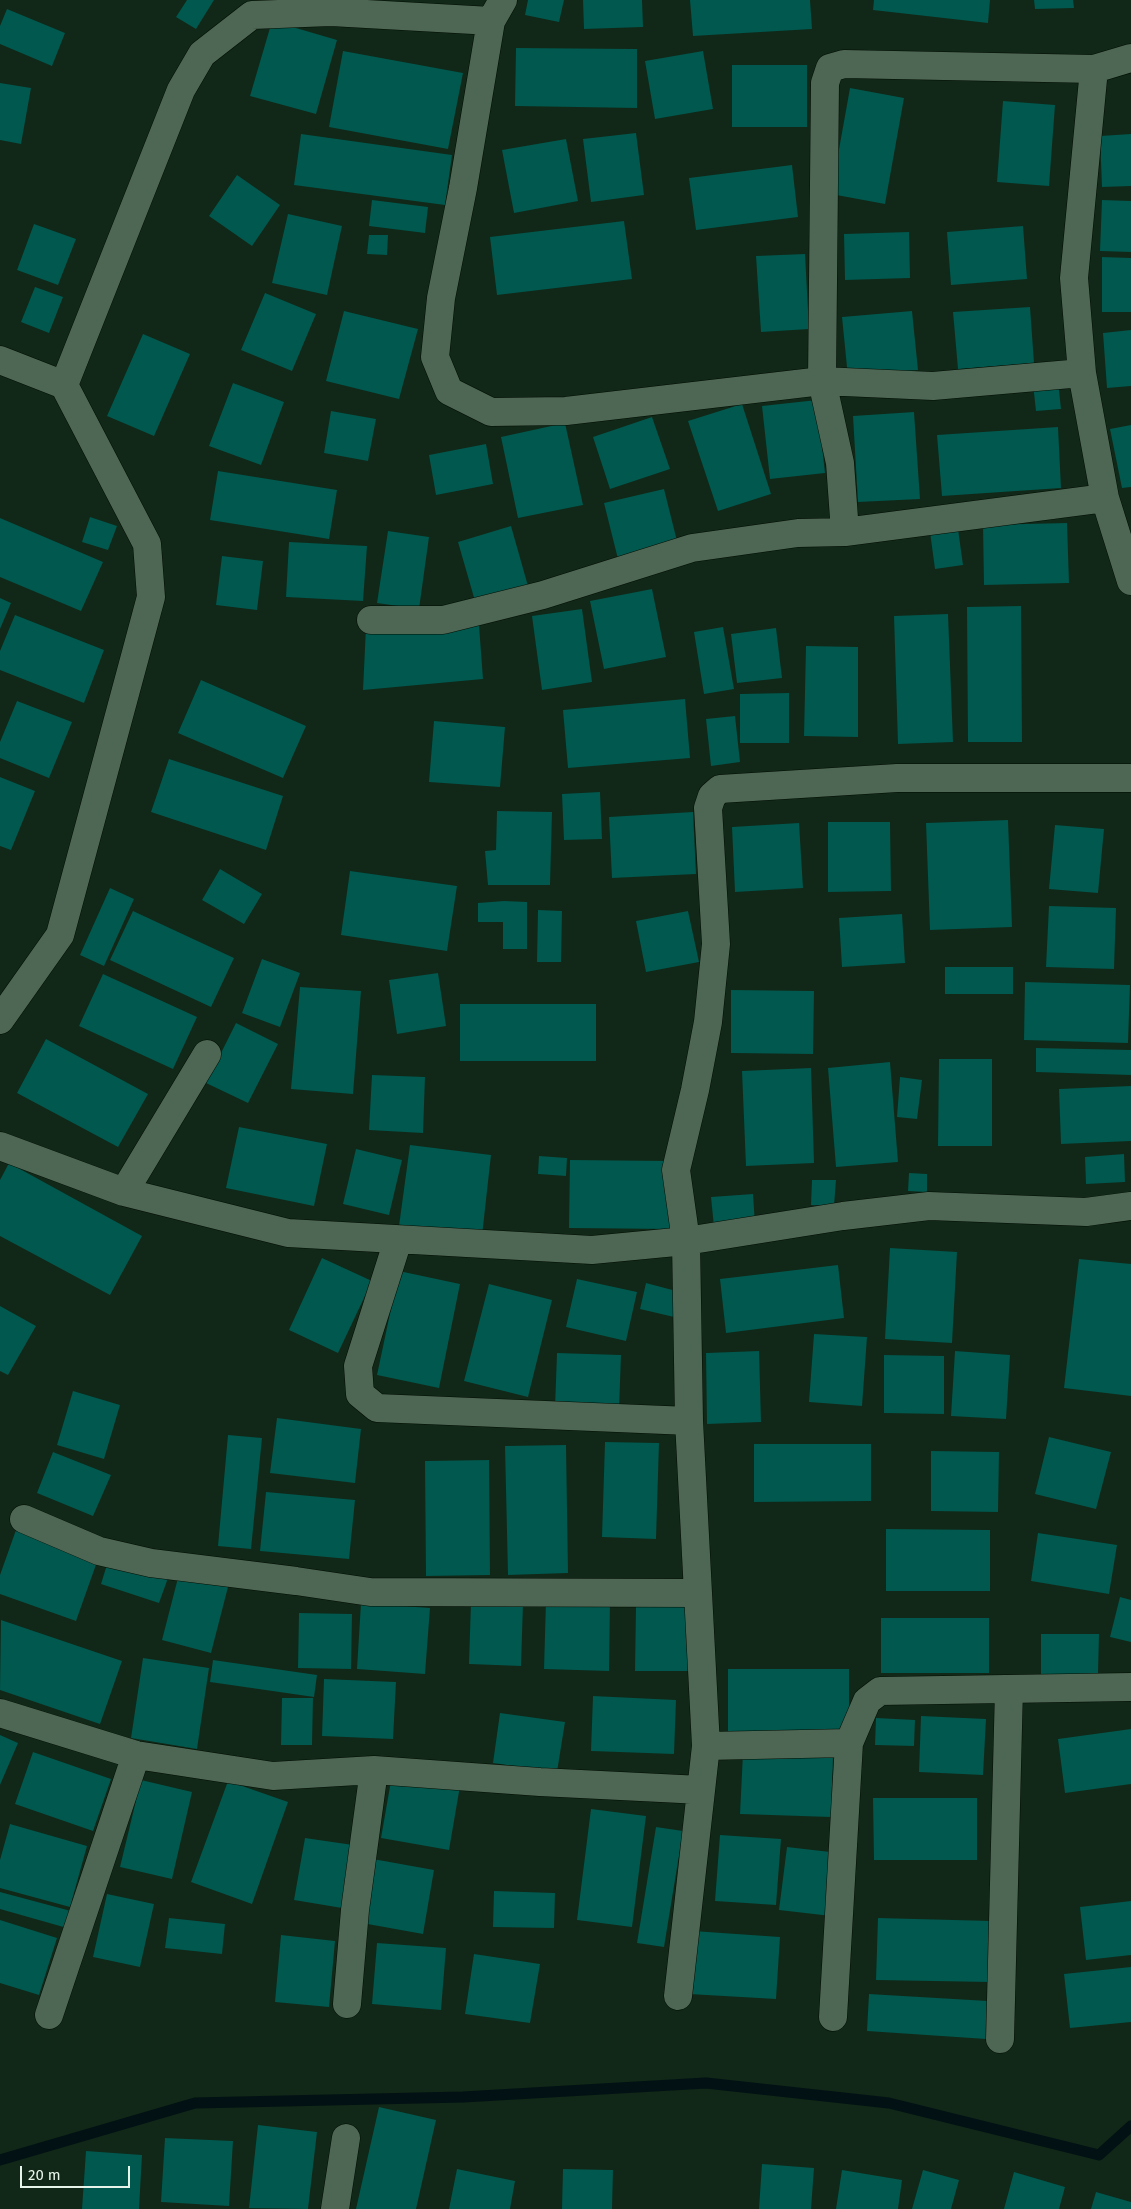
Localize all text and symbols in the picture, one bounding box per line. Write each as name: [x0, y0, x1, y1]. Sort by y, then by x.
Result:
scale bar: [22, 2156, 132, 2188]
text: 20 m: [28, 2166, 61, 2184]

